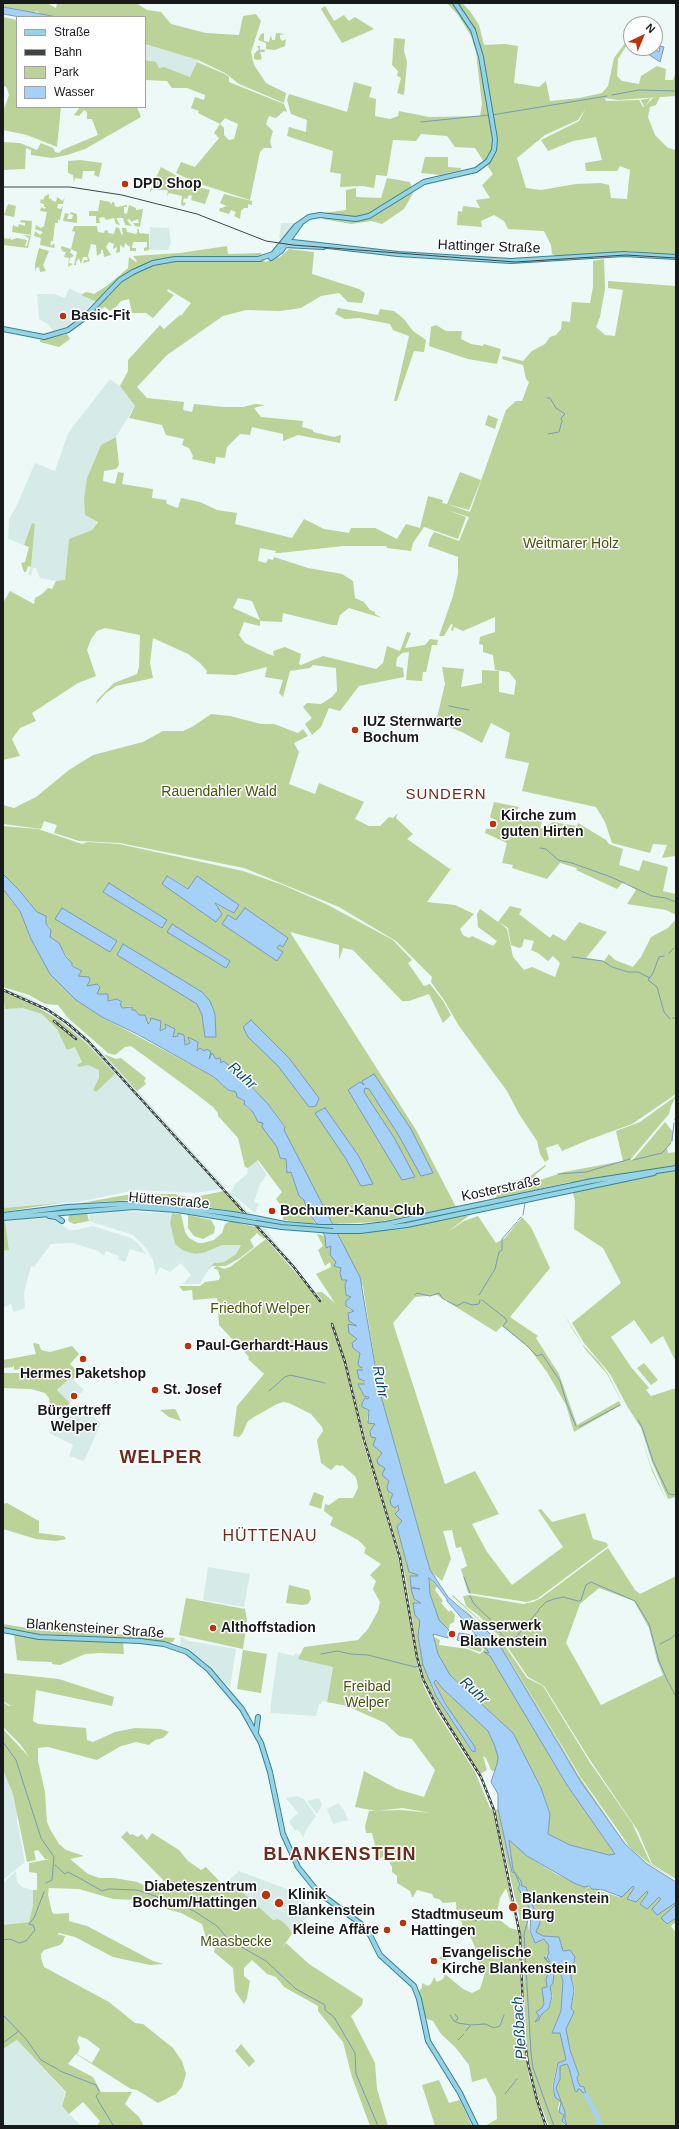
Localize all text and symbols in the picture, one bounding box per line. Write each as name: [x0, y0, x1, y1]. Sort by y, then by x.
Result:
legend: [16, 16, 146, 108]
north arrow: [623, 16, 663, 56]
text: N: [644, 21, 658, 35]
text: Straße: [54, 25, 90, 39]
text: Bahn: [54, 45, 82, 59]
text: Park: [54, 65, 79, 79]
text: Wasser: [54, 85, 94, 99]
place label: DPD Shop: [133, 176, 201, 192]
marker: DPD Shop: [120, 179, 130, 189]
street label: Hattinger Straße: [437, 237, 541, 257]
place label: Basic-Fit: [71, 308, 130, 324]
marker: Basic-Fit: [58, 311, 68, 321]
park label: Weitmarer Holz: [523, 536, 619, 552]
place label: IUZ Sternwarte Bochum: [363, 714, 462, 746]
marker: IUZ Sternwarte Bochum: [350, 725, 360, 735]
park label: Rauendahler Wald: [161, 784, 277, 800]
district label: SUNDERN: [405, 786, 487, 804]
place label: Kirche zum guten Hirten: [501, 808, 583, 840]
marker: Kirche zum guten Hirten: [488, 819, 498, 829]
water label: Ruhr: [224, 1058, 260, 1094]
street label: Kosterstraße: [460, 1172, 542, 1206]
street label: Hüttenstraße: [128, 1189, 210, 1213]
place label: Bochumer-Kanu-Club: [280, 1203, 425, 1219]
marker: Bochumer-Kanu-Club: [267, 1206, 277, 1216]
park label: Friedhof Welper: [210, 1301, 310, 1317]
place label: Paul-Gerhardt-Haus: [196, 1338, 328, 1354]
marker: Paul-Gerhardt-Haus: [183, 1341, 193, 1351]
marker: Hermes Paketshop: [78, 1354, 88, 1364]
water label: Ruhr: [368, 1364, 392, 1400]
place label: Hermes Paketshop: [20, 1366, 146, 1382]
place label: St. Josef: [163, 1382, 221, 1398]
marker: St. Josef: [150, 1385, 160, 1395]
marker: Bürgertreff Welper: [69, 1391, 79, 1401]
place label: Bürgertreff Welper: [37, 1403, 111, 1436]
district label: WELPER: [119, 1447, 203, 1469]
district label: HÜTTENAU: [222, 1527, 318, 1547]
street label: Blankensteiner Straße: [25, 1616, 165, 1642]
place label: Wasserwerk Blankenstein: [460, 1618, 547, 1650]
place label: Althoffstadion: [221, 1620, 316, 1636]
marker: Althoffstadion: [208, 1623, 218, 1633]
marker: Wasserwerk Blankenstein: [447, 1629, 457, 1639]
water label: Ruhr: [456, 1673, 492, 1709]
park label: Freibad Welper: [343, 1679, 391, 1712]
district label: BLANKENSTEIN: [263, 1844, 417, 1866]
place label: Diabeteszentrum Bochum/Hattingen: [133, 1879, 257, 1912]
place label: Klinik Blankenstein: [288, 1887, 375, 1920]
marker: Diabeteszentrum Bochum/Hattingen: [260, 1889, 272, 1901]
place label: Blankenstein Burg: [522, 1891, 609, 1924]
marker: Klinik Blankenstein: [273, 1897, 285, 1909]
marker: Blankenstein Burg: [507, 1901, 519, 1913]
place label: Stadtmuseum Hattingen: [411, 1907, 504, 1940]
marker: Stadtmuseum Hattingen: [398, 1918, 408, 1928]
place label: Kleine Affäre: [293, 1922, 379, 1938]
marker: Kleine Affäre: [382, 1925, 392, 1935]
park label: Maasbecke: [200, 1934, 272, 1950]
place label: Evangelische Kirche Blankenstein: [442, 1945, 577, 1978]
marker: Evangelische Kirche Blankenstein: [429, 1956, 439, 1966]
water label: Pleßbach: [509, 1996, 531, 2060]

